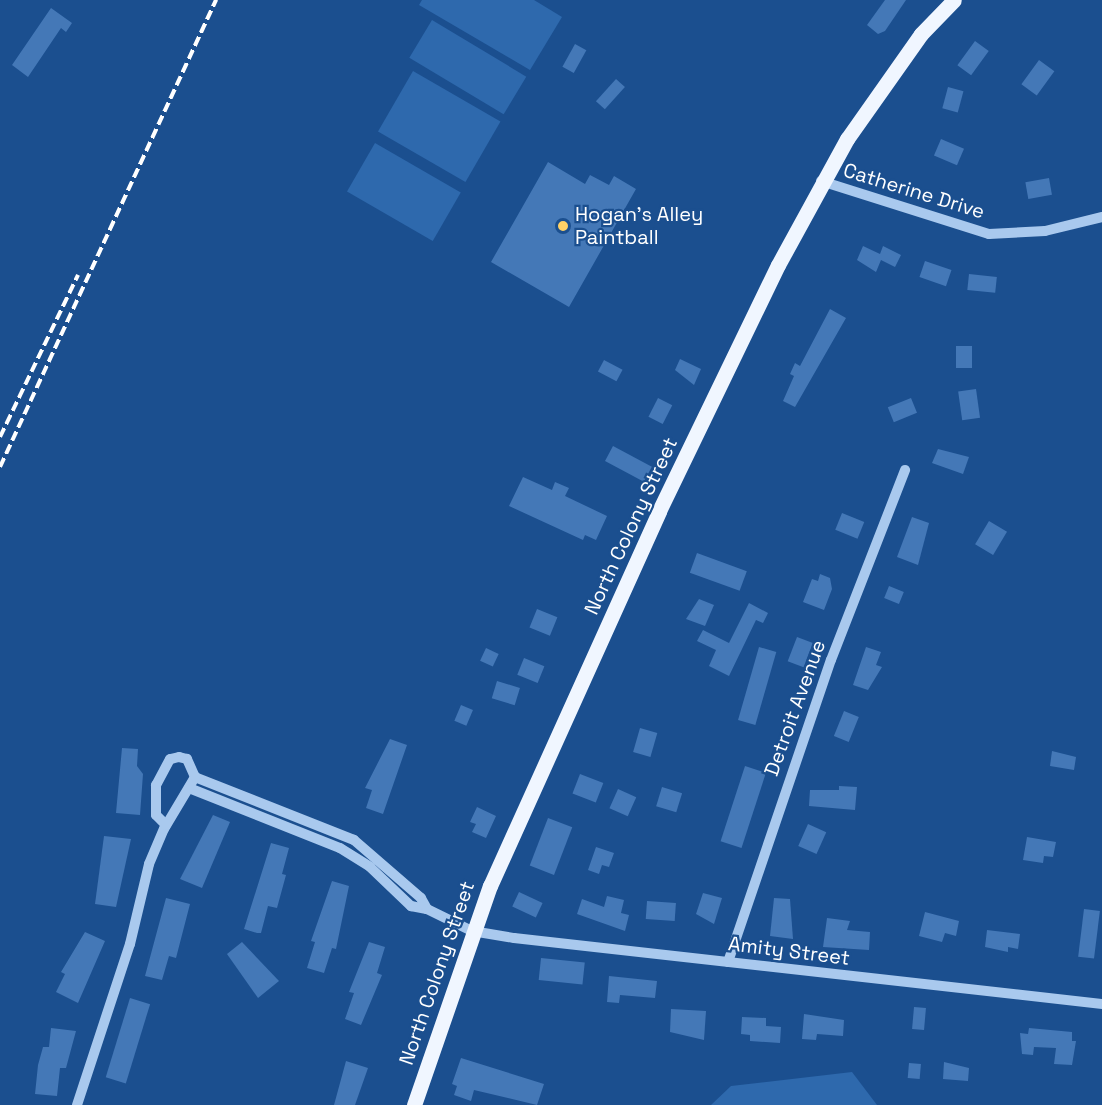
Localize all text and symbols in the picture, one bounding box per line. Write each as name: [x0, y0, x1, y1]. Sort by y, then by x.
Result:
street label: Catherine Drive: [840, 158, 988, 224]
place label: Hogan's Alley Paintball: [575, 202, 704, 249]
marker: Hogan's Alley Paintball: [556, 219, 570, 233]
street label: North Colony Street: [579, 434, 683, 618]
street label: Detroit Avenue: [759, 637, 831, 779]
street label: North Colony Street: [394, 878, 480, 1068]
street label: Amity Street: [727, 932, 851, 970]

